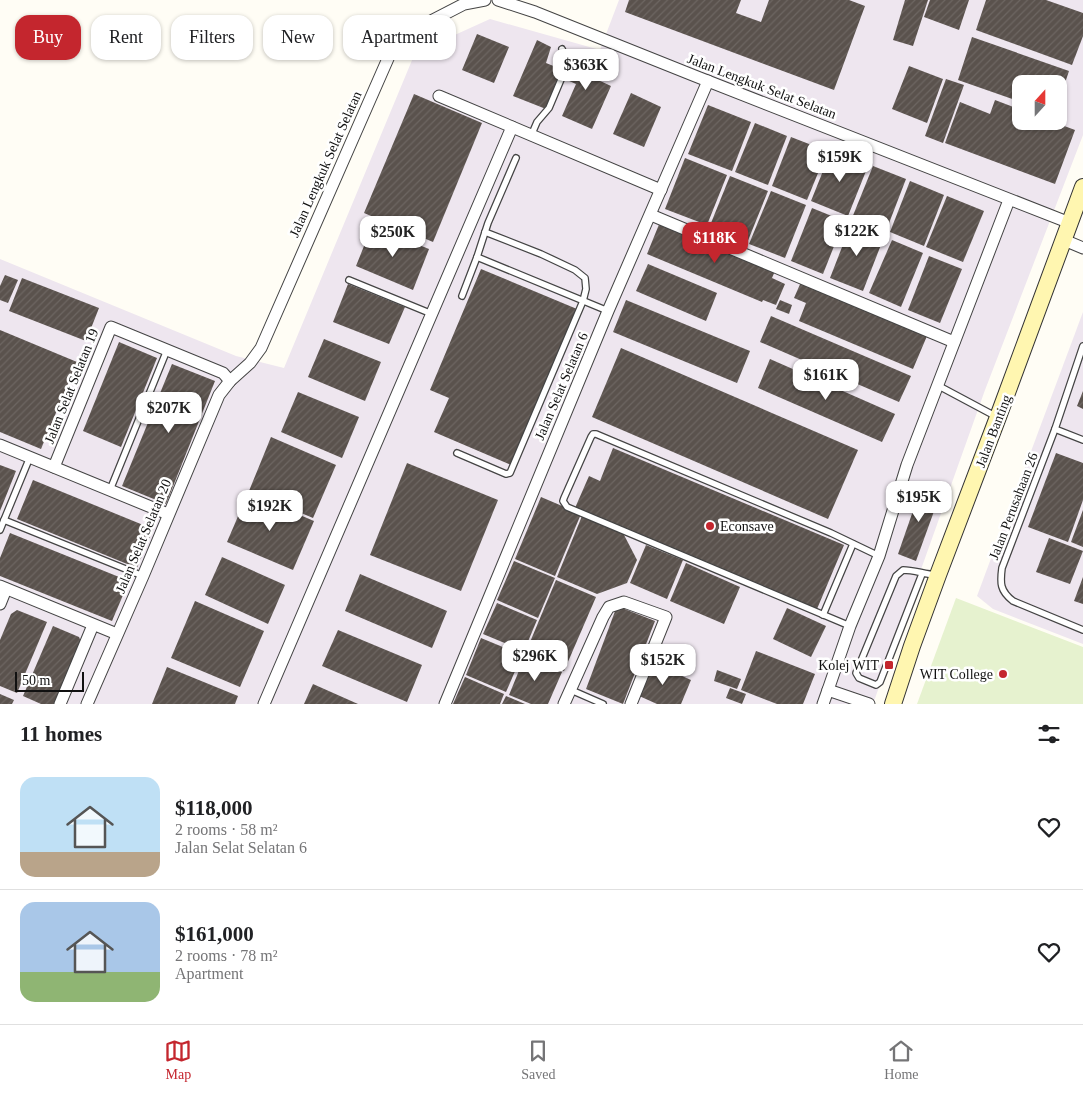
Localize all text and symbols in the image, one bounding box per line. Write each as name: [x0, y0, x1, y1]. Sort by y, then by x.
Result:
chip: Buy: [15, 15, 81, 60]
chip: Rent: [91, 15, 161, 60]
chip: Filters: [171, 15, 253, 60]
chip: New: [263, 15, 333, 60]
chip: Apartment: [343, 15, 456, 60]
pin: $363K: [551, 48, 621, 91]
street label: Jalan Lengkuk Selat Selatan: [685, 51, 838, 122]
text: $363K: [564, 56, 608, 73]
north arrow: [1012, 75, 1068, 130]
map controls: [1012, 75, 1067, 130]
street label: Jalan Lengkuk Selat Selatan: [286, 89, 364, 240]
pin: $159K: [805, 140, 875, 183]
text: $159K: [818, 148, 862, 165]
pin: $122K: [822, 214, 892, 257]
pin: $250K: [358, 216, 428, 258]
pin: $118K: [680, 222, 750, 264]
text: $122K: [835, 222, 879, 239]
text: $250K: [371, 223, 415, 240]
text: $118K: [693, 229, 737, 246]
street label: Jalan Selat Selatan 19: [42, 327, 101, 446]
street label: Jalan Selat Selatan 6: [532, 330, 591, 442]
pin: $161K: [791, 358, 861, 401]
text: $161K: [804, 366, 848, 383]
pin: $207K: [134, 392, 204, 434]
street label: Jalan Banting: [973, 393, 1014, 470]
text: $207K: [147, 399, 191, 416]
street label: Jalan Perusahaan 26: [986, 450, 1041, 562]
street label: Jalan Selat Selatan 20: [113, 477, 174, 595]
pin: $195K: [884, 480, 954, 523]
text: $195K: [897, 488, 941, 505]
pin: $192K: [235, 490, 305, 532]
text: $192K: [248, 497, 292, 514]
place label: Econsave: [720, 519, 774, 534]
marker: Econsave: [704, 520, 716, 532]
pin: $296K: [500, 640, 570, 682]
pin: $152K: [628, 644, 698, 686]
text: $296K: [513, 647, 557, 664]
text: $152K: [641, 651, 685, 668]
place label: Kolej WIT: [818, 658, 879, 673]
marker: Kolej WIT: [883, 659, 895, 671]
place label: WIT College: [920, 667, 993, 682]
marker: WIT College: [997, 668, 1009, 680]
scale bar: [15, 669, 84, 692]
text: 50 m: [22, 673, 50, 688]
icon: filters: [1035, 720, 1063, 748]
text: 11 homes: [20, 722, 102, 746]
text: $118,000: [175, 796, 253, 820]
icon: home: [60, 797, 120, 857]
icon: heart: [1035, 813, 1063, 841]
text: 2 rooms · 58 m²: [175, 821, 278, 838]
text: Jalan Selat Selatan 6: [175, 839, 307, 856]
icon: home: [60, 922, 120, 982]
text: $161,000: [175, 922, 254, 946]
icon: heart: [1035, 938, 1063, 966]
text: 2 rooms · 78 m²: [175, 947, 278, 964]
text: Apartment: [175, 965, 243, 982]
tab: Map: [164, 1037, 192, 1083]
tab: Saved: [521, 1037, 555, 1083]
tab: Home: [884, 1037, 919, 1083]

